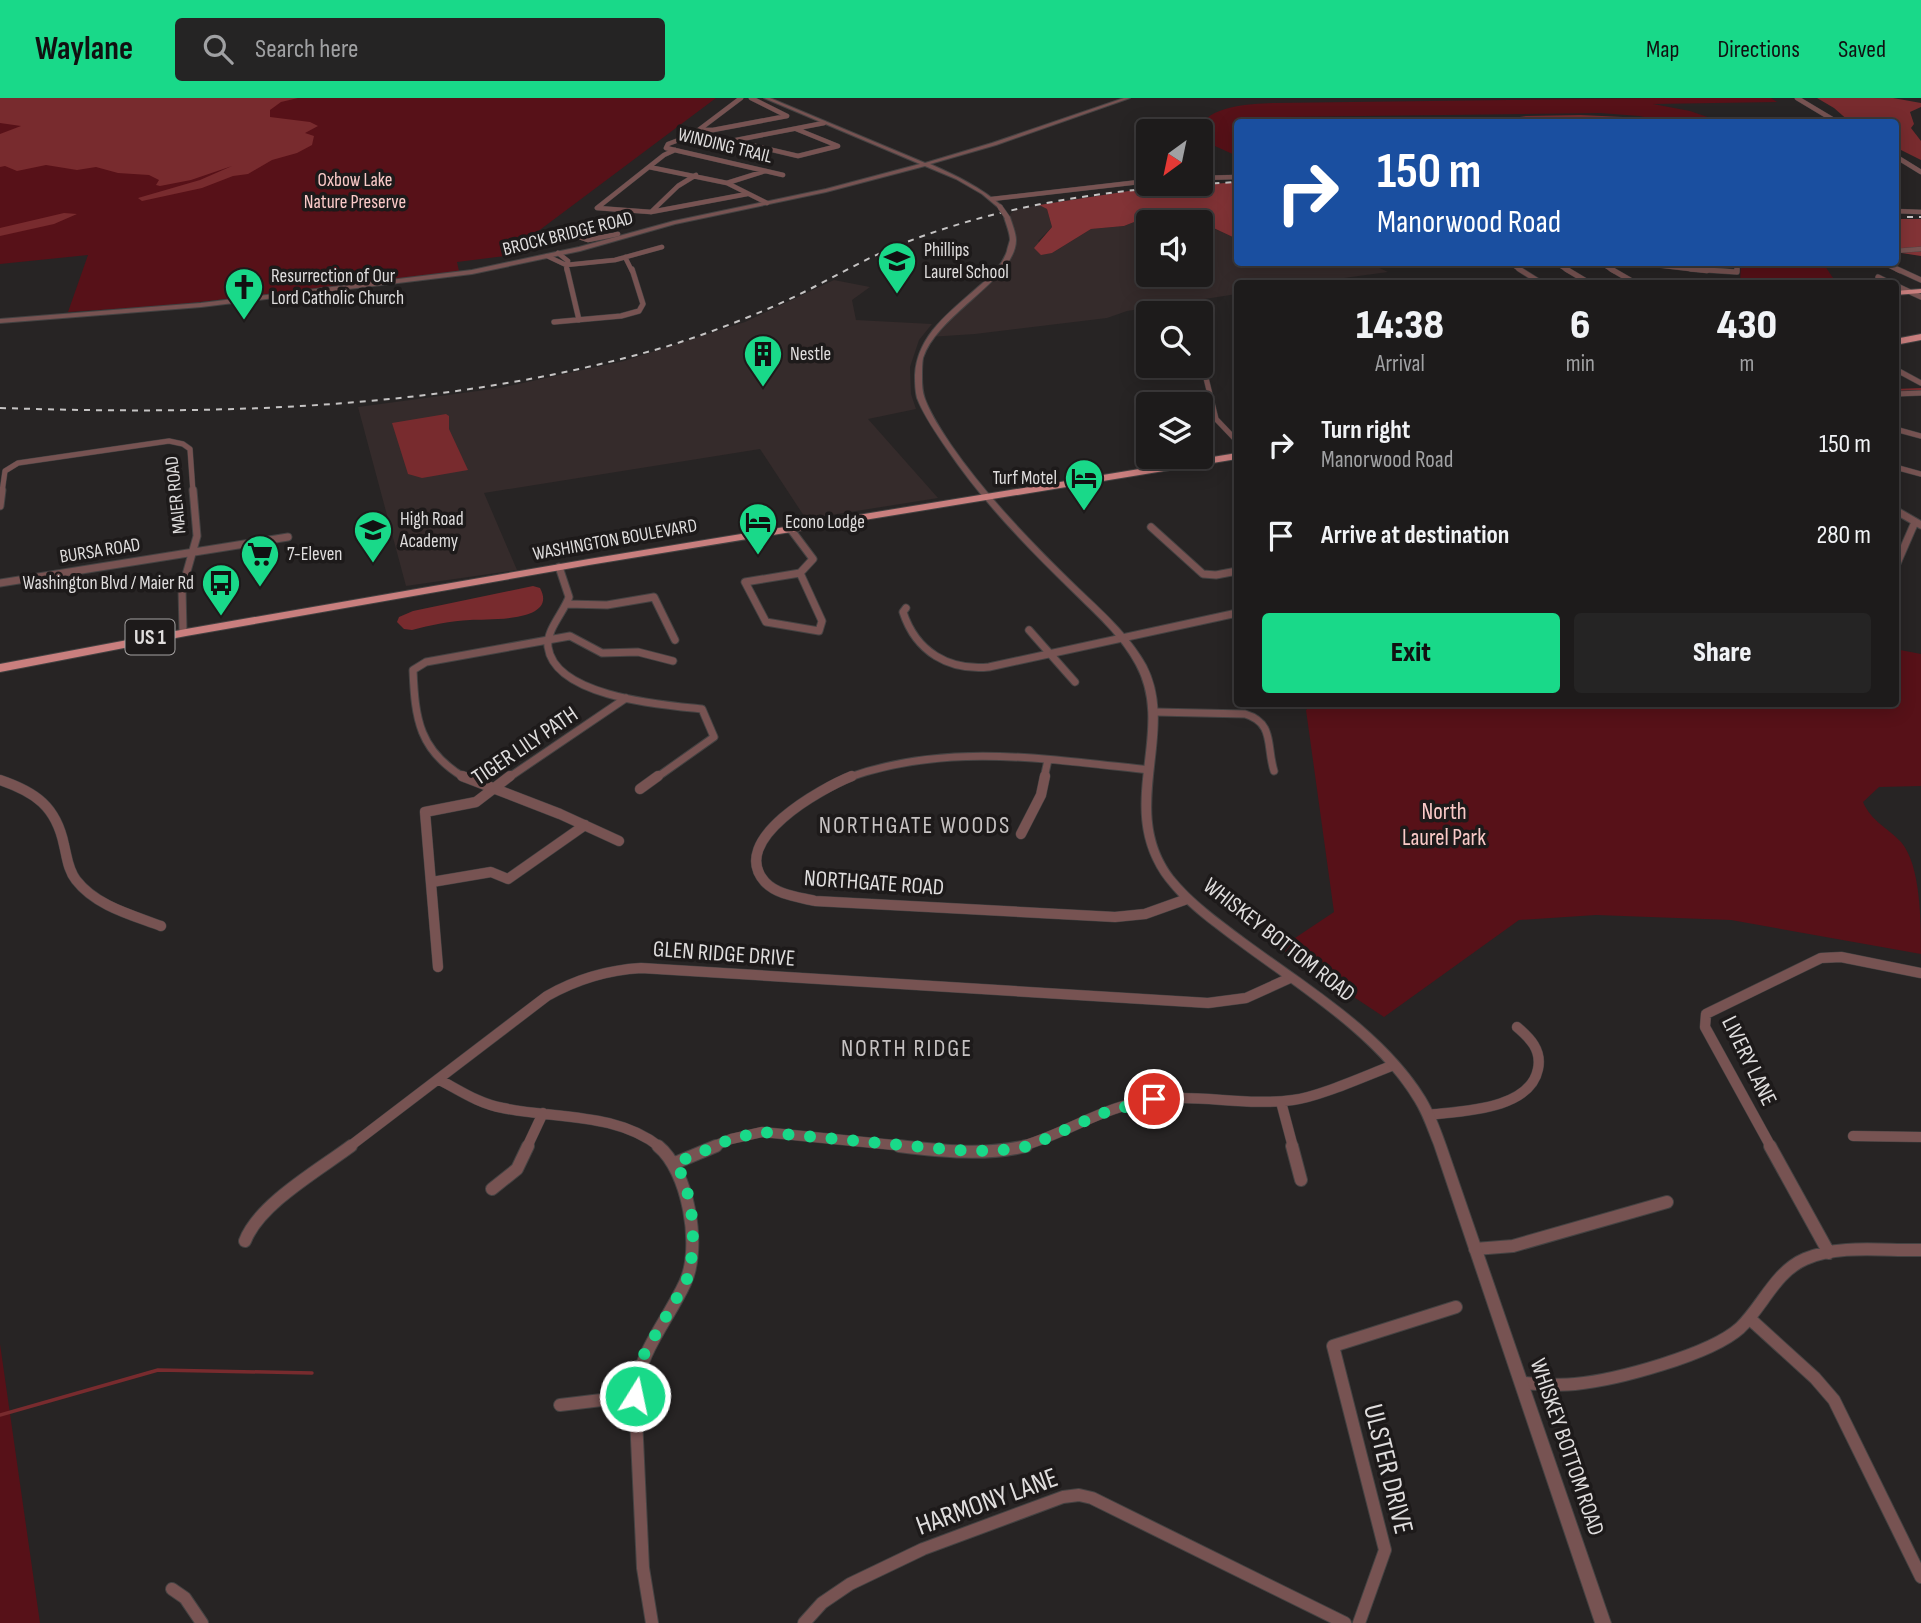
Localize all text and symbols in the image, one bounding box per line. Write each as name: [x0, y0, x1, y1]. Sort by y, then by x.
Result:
search box: [175, 18, 665, 81]
text: Waylane: [35, 29, 133, 69]
icon: search: [199, 30, 237, 68]
text: Search here: [255, 34, 358, 65]
text: Map: [1646, 35, 1679, 64]
text: Directions: [1717, 35, 1800, 64]
text: Saved: [1838, 35, 1886, 64]
north arrow: [1136, 119, 1213, 196]
map controls: [1136, 119, 1213, 469]
street label: WINDING TRAIL: [675, 123, 775, 169]
text: 150 m: [1377, 143, 1481, 202]
icon: right: [1262, 147, 1353, 238]
park label: Oxbow Lake Nature Preserve: [304, 169, 406, 214]
text: Manorwood Road: [1377, 203, 1561, 242]
street label: BROCK BRIDGE ROAD: [500, 207, 636, 261]
button: sound: [1136, 210, 1213, 287]
place label: Phillips Laurel School: [924, 239, 1009, 284]
school or university icon: Phillips Laurel School: [876, 240, 918, 295]
place label: Resurrection of Our Lord Catholic Church: [271, 265, 404, 310]
church icon: Resurrection of Our Lord Catholic Church: [223, 266, 265, 321]
text: 14:38: [1356, 300, 1444, 351]
text: 6: [1570, 300, 1591, 351]
text: 430: [1717, 300, 1777, 351]
button: search: [1136, 301, 1213, 378]
building icon: Nestle: [742, 333, 784, 388]
place label: Nestle: [790, 343, 831, 366]
text: Arrival: [1375, 350, 1425, 378]
text: min: [1566, 350, 1595, 378]
text: m: [1739, 350, 1754, 378]
button: layers: [1136, 392, 1213, 469]
text: Turn right: [1321, 415, 1410, 446]
icon: right: [1262, 426, 1300, 464]
text: 150 m: [1819, 429, 1871, 460]
text: Manorwood Road: [1321, 446, 1453, 474]
street label: MAIER ROAD: [160, 455, 192, 535]
hotel icon: Turf Motel: [1063, 457, 1105, 512]
place label: Turf Motel: [993, 467, 1057, 490]
hotel icon: Econo Lodge: [737, 501, 779, 556]
place label: High Road Academy: [399, 508, 464, 553]
school or university icon: High Road Academy: [352, 509, 394, 564]
place label: Econo Lodge: [785, 511, 865, 534]
street label: WASHINGTON BOULEVARD: [531, 514, 699, 566]
icon: arrive: [1262, 517, 1300, 555]
text: Arrive at destination: [1321, 520, 1509, 551]
text: 280 m: [1816, 520, 1871, 551]
street label: BURSA ROAD: [58, 533, 142, 569]
supermarket icon: 7-Eleven: [239, 533, 281, 588]
place label: 7-Eleven: [287, 543, 342, 566]
bus stop icon: Washington Blvd / Maier Rd: [200, 562, 242, 617]
place label: Washington Blvd / Maier Rd: [23, 572, 194, 595]
button: Exit: [1262, 613, 1560, 693]
button: Share: [1574, 613, 1871, 693]
road number: US 1: [125, 620, 174, 654]
street label: TIGER LILY PATH: [467, 700, 583, 792]
park label: North Laurel Park: [1402, 798, 1486, 852]
district label: NORTHGATE WOODS: [819, 811, 1011, 840]
street label: NORTHGATE ROAD: [803, 864, 945, 902]
street label: WHISKEY BOTTOM ROAD: [1197, 872, 1361, 1008]
street label: GLEN RIDGE DRIVE: [652, 935, 796, 973]
street label: LIVERY LANE: [1715, 1012, 1783, 1110]
district label: NORTH RIDGE: [841, 1034, 973, 1063]
pin: [1124, 1069, 1184, 1129]
icon: arrive: [1135, 1080, 1173, 1118]
street label: WHISKEY BOTTOM ROAD: [1524, 1355, 1610, 1539]
position arrow: [598, 1359, 672, 1433]
street label: ULSTER DRIVE: [1356, 1401, 1420, 1537]
street label: HARMONY LANE: [912, 1461, 1062, 1543]

